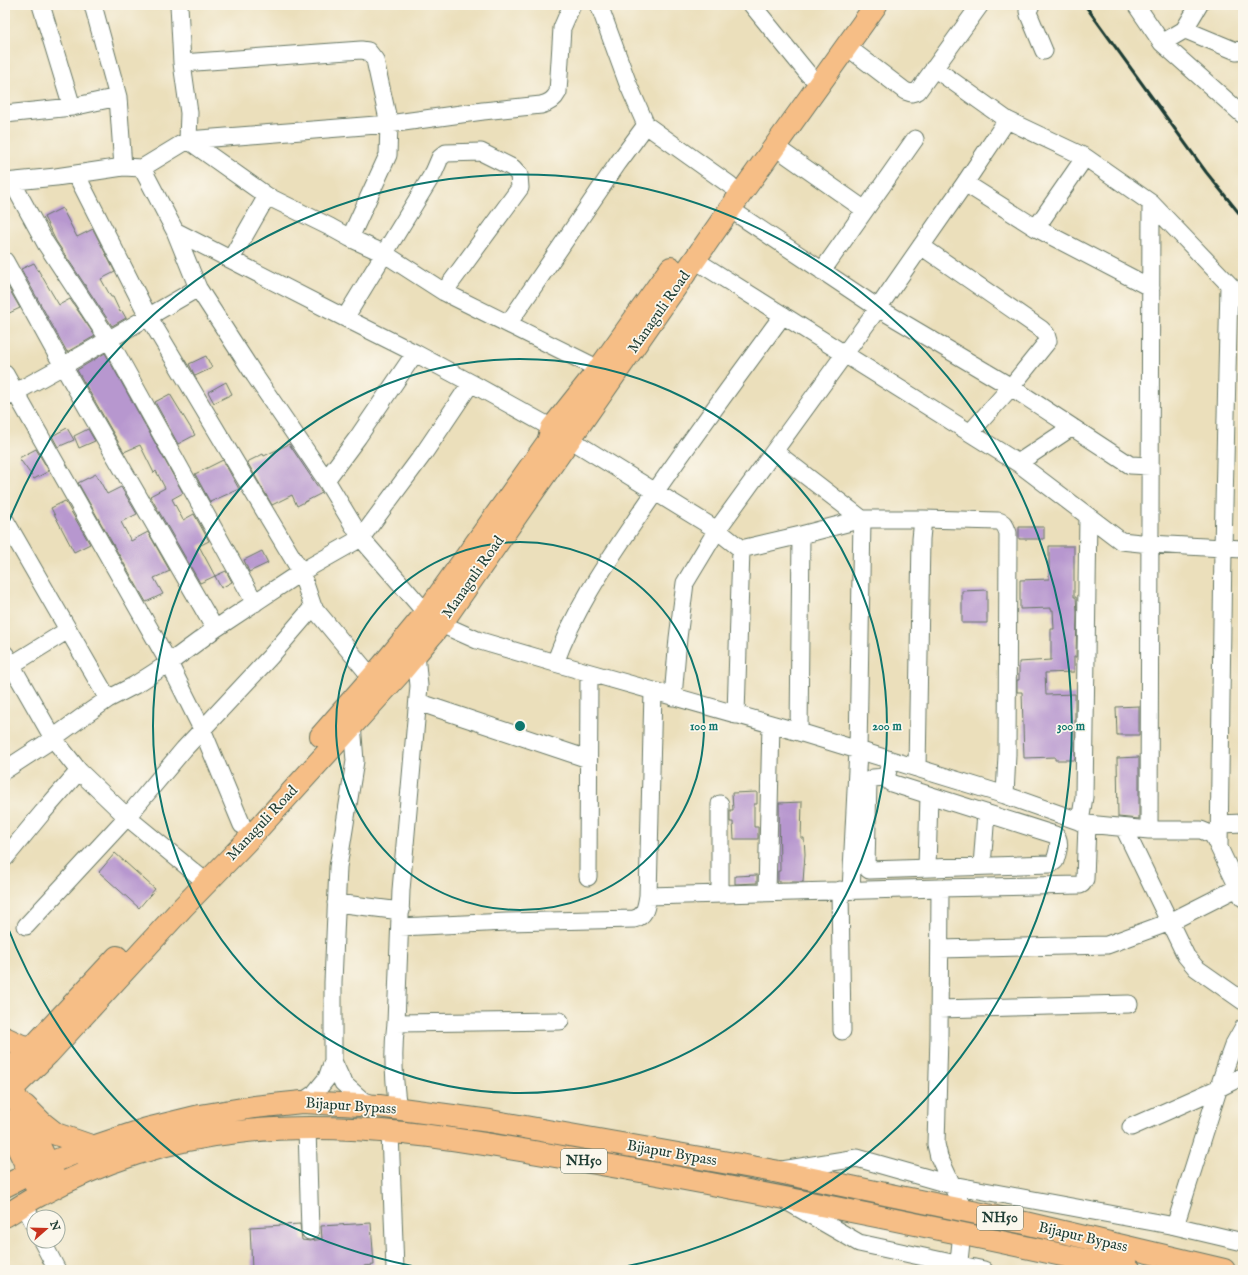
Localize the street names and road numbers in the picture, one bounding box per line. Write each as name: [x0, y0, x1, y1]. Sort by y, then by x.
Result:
street label: Managuli Road: [624, 266, 695, 357]
street label: Managuli Road: [438, 531, 509, 622]
street label: Managuli Road: [222, 781, 302, 865]
street label: Bijapur Bypass: [305, 1093, 397, 1119]
street label: Bijapur Bypass: [626, 1136, 718, 1170]
road number: NH50: [561, 1149, 607, 1173]
road number: NH50: [977, 1206, 1023, 1230]
street label: Bijapur Bypass: [1037, 1218, 1129, 1256]

